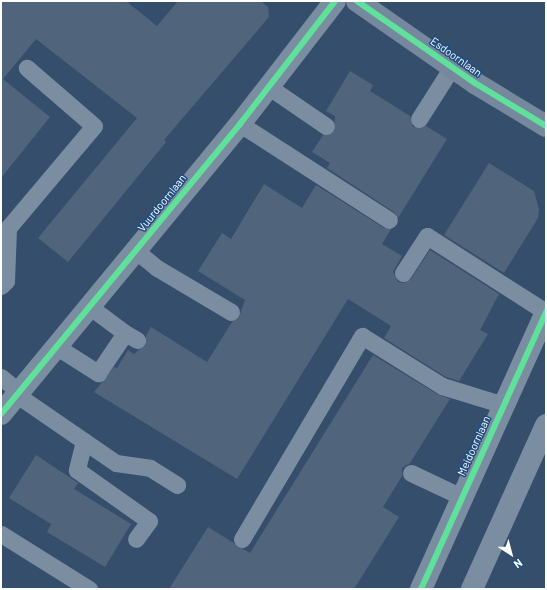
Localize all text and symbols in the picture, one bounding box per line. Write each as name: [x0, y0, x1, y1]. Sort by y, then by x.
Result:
street label: Esdoornlaan: [428, 35, 484, 79]
street label: Vuurdoornlaan: [135, 172, 189, 234]
street label: Meidoornlaan: [455, 414, 493, 478]
north arrow: [491, 534, 531, 574]
text: N: [512, 557, 525, 572]

